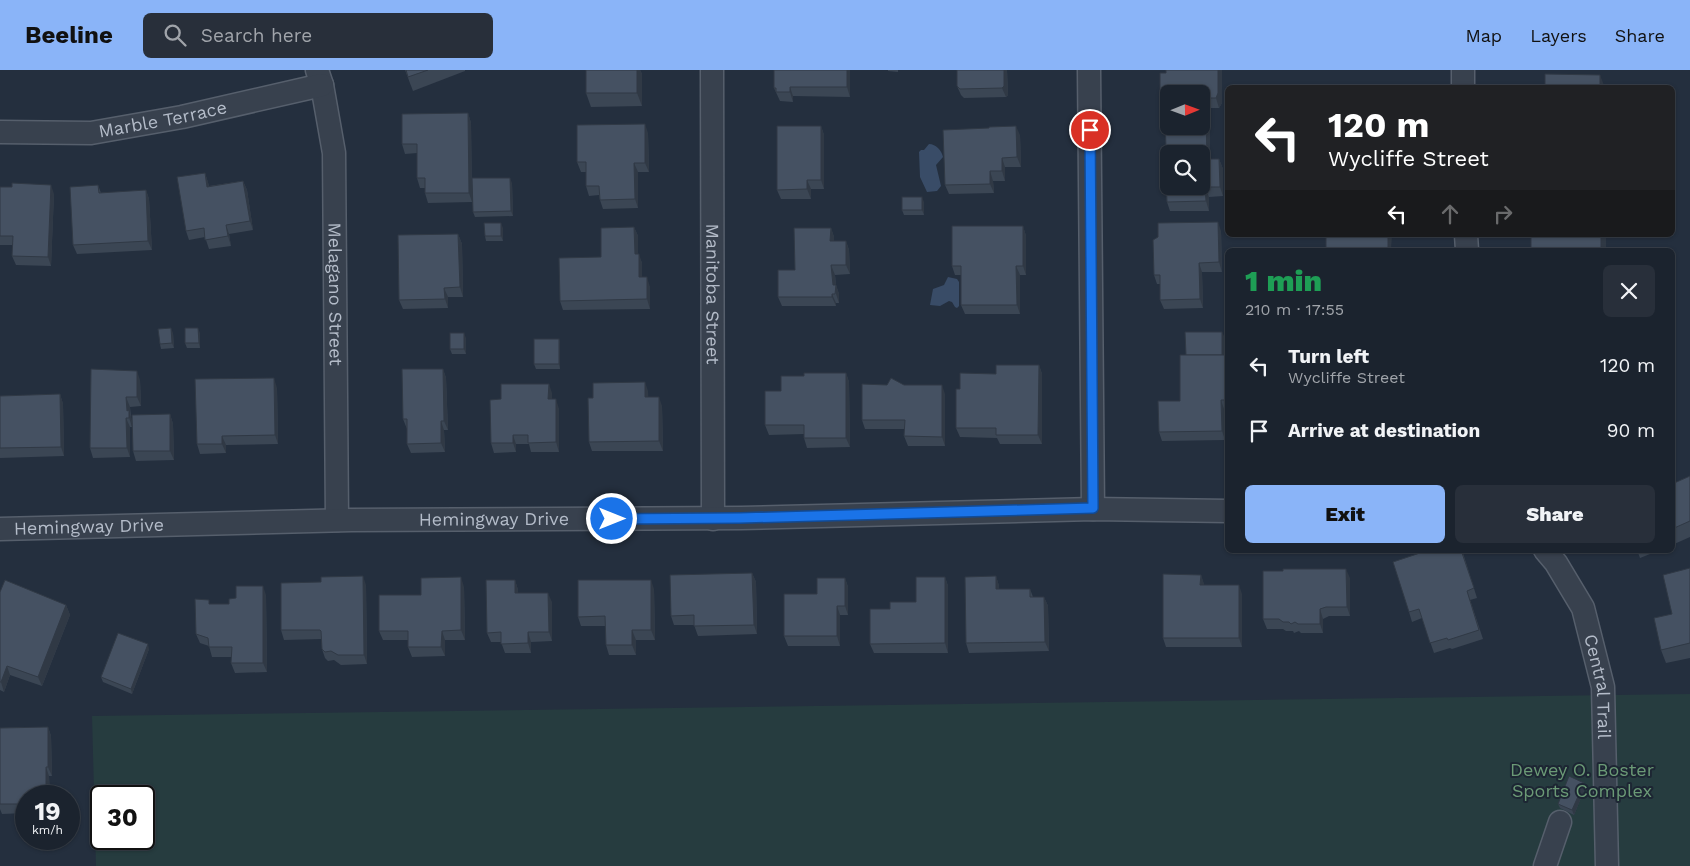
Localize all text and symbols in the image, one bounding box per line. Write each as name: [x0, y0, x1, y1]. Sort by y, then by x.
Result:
search box: [143, 13, 493, 58]
text: Beeline: [25, 21, 113, 49]
icon: search: [161, 21, 189, 49]
text: Search here: [201, 24, 312, 47]
text: Map: [1465, 25, 1502, 46]
text: Layers: [1530, 25, 1587, 46]
text: Share: [1615, 25, 1665, 46]
north arrow: [1160, 85, 1210, 135]
map controls: [1160, 85, 1210, 195]
street label: Marble Terrace: [97, 96, 229, 141]
text: 120 m: [1328, 104, 1429, 146]
icon: left: [1245, 105, 1310, 170]
pin: [1069, 109, 1111, 151]
icon: arrive: [1076, 116, 1104, 144]
button: search: [1160, 145, 1210, 195]
text: Wycliffe Street: [1328, 146, 1489, 171]
icon: left: [1383, 200, 1411, 228]
icon: ahead: [1436, 200, 1464, 228]
icon: right: [1489, 200, 1517, 228]
street label: Melagano Street: [325, 222, 347, 366]
street label: Manitoba Street: [702, 223, 724, 365]
text: 1 min: [1245, 263, 1322, 298]
button: close: [1603, 265, 1655, 317]
text: 210 m · 17:55: [1245, 300, 1344, 319]
text: Turn left: [1288, 345, 1369, 368]
icon: left: [1245, 352, 1273, 380]
text: 120 m: [1600, 354, 1655, 377]
text: Wycliffe Street: [1288, 368, 1405, 387]
icon: arrive: [1245, 417, 1273, 445]
text: Arrive at destination: [1288, 419, 1480, 442]
text: 90 m: [1607, 419, 1655, 442]
button: Exit: [1245, 485, 1445, 543]
button: Share: [1455, 485, 1655, 543]
position arrow: [585, 492, 637, 544]
street label: Hemingway Drive: [419, 508, 569, 530]
street label: Hemingway Drive: [14, 514, 164, 539]
street label: Central Trail: [1580, 632, 1615, 740]
park label: Dewey O. Boster Sports Complex: [1510, 759, 1654, 801]
speed limit sign: 30: [90, 785, 155, 850]
text: 19: [34, 797, 61, 826]
text: km/h: [32, 823, 63, 837]

